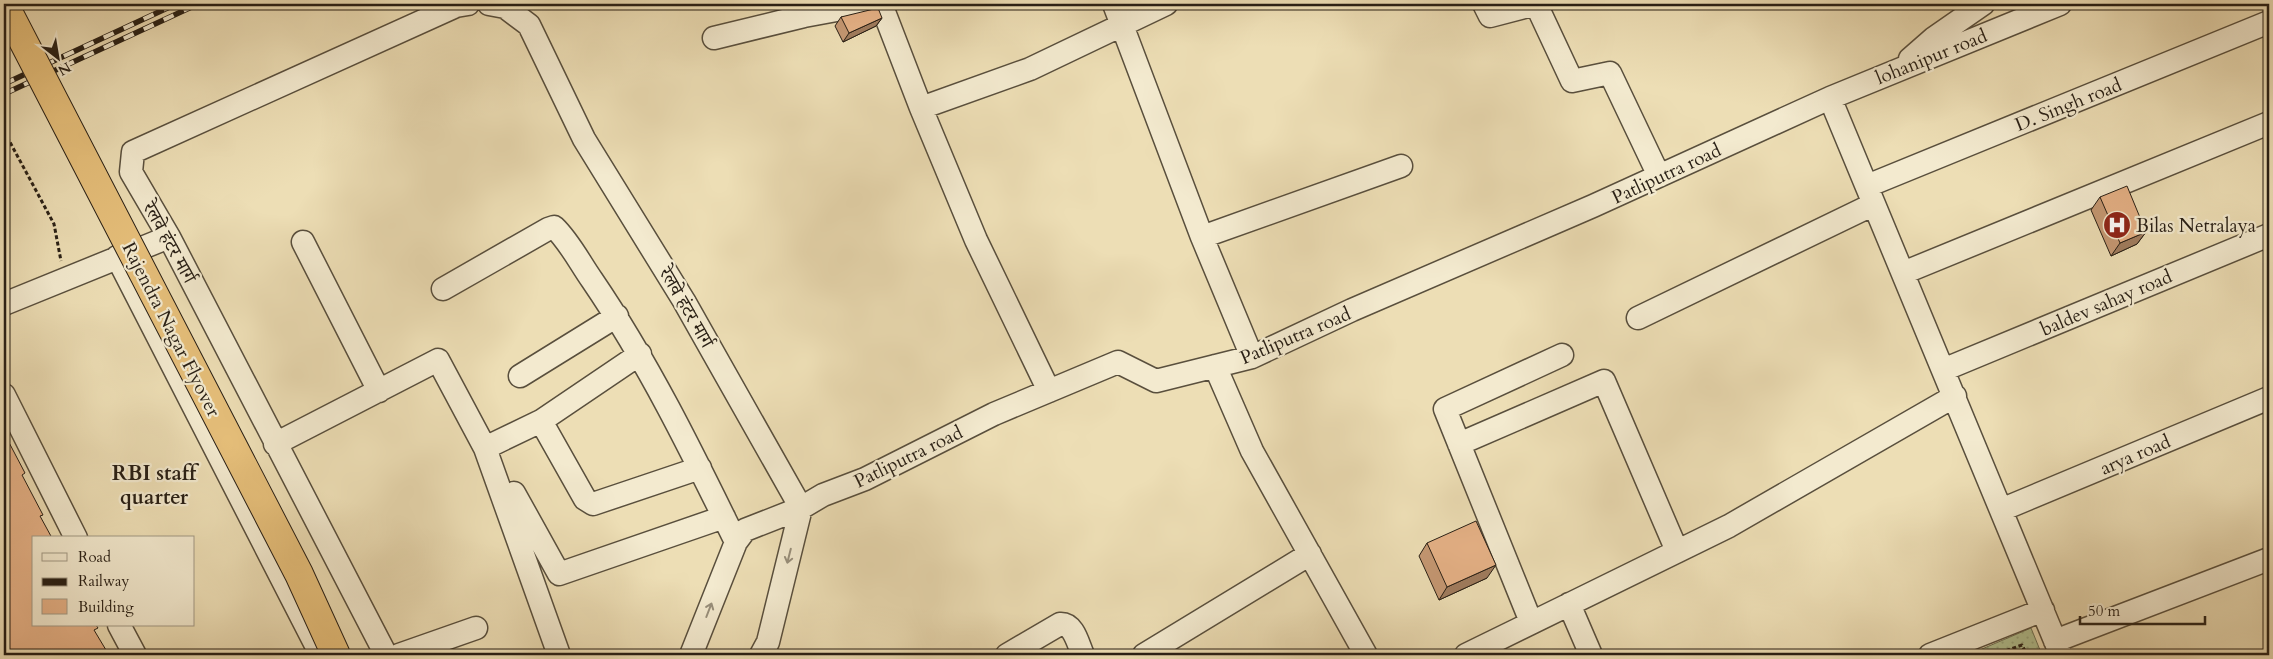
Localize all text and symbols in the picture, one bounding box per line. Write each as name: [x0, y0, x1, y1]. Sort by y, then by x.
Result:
street label: lohanipur road: [1872, 23, 1991, 91]
north arrow: [32, 32, 82, 82]
text: N: [54, 57, 75, 80]
street label: D. Singh road: [2011, 72, 2126, 138]
street label: Patliputra road: [1607, 137, 1725, 211]
street label: रेलवे हंटर मार्ग: [135, 195, 203, 289]
hospital icon: Bilas Netralaya: [2102, 210, 2132, 240]
place label: Bilas Netralaya: [2136, 213, 2256, 239]
street label: Rajendra Nagar Flyover: [116, 238, 227, 421]
street label: रेलवे हंटर मार्ग: [651, 260, 720, 354]
street label: baldev sahay road: [2037, 263, 2176, 342]
street label: Patliputra road: [1236, 301, 1355, 371]
street label: Patliputra road: [850, 419, 967, 494]
street label: arya road: [2096, 428, 2175, 481]
district label: RBI staff quarter: [112, 459, 200, 512]
legend: [32, 536, 195, 626]
text: Road: [78, 547, 111, 567]
one-way arrow: [784, 547, 794, 563]
text: Railway: [78, 571, 129, 591]
scale bar: [2080, 594, 2206, 626]
text: Building: [78, 597, 134, 617]
text: 50 m: [2088, 601, 2120, 621]
one-way arrow: [705, 603, 714, 618]

